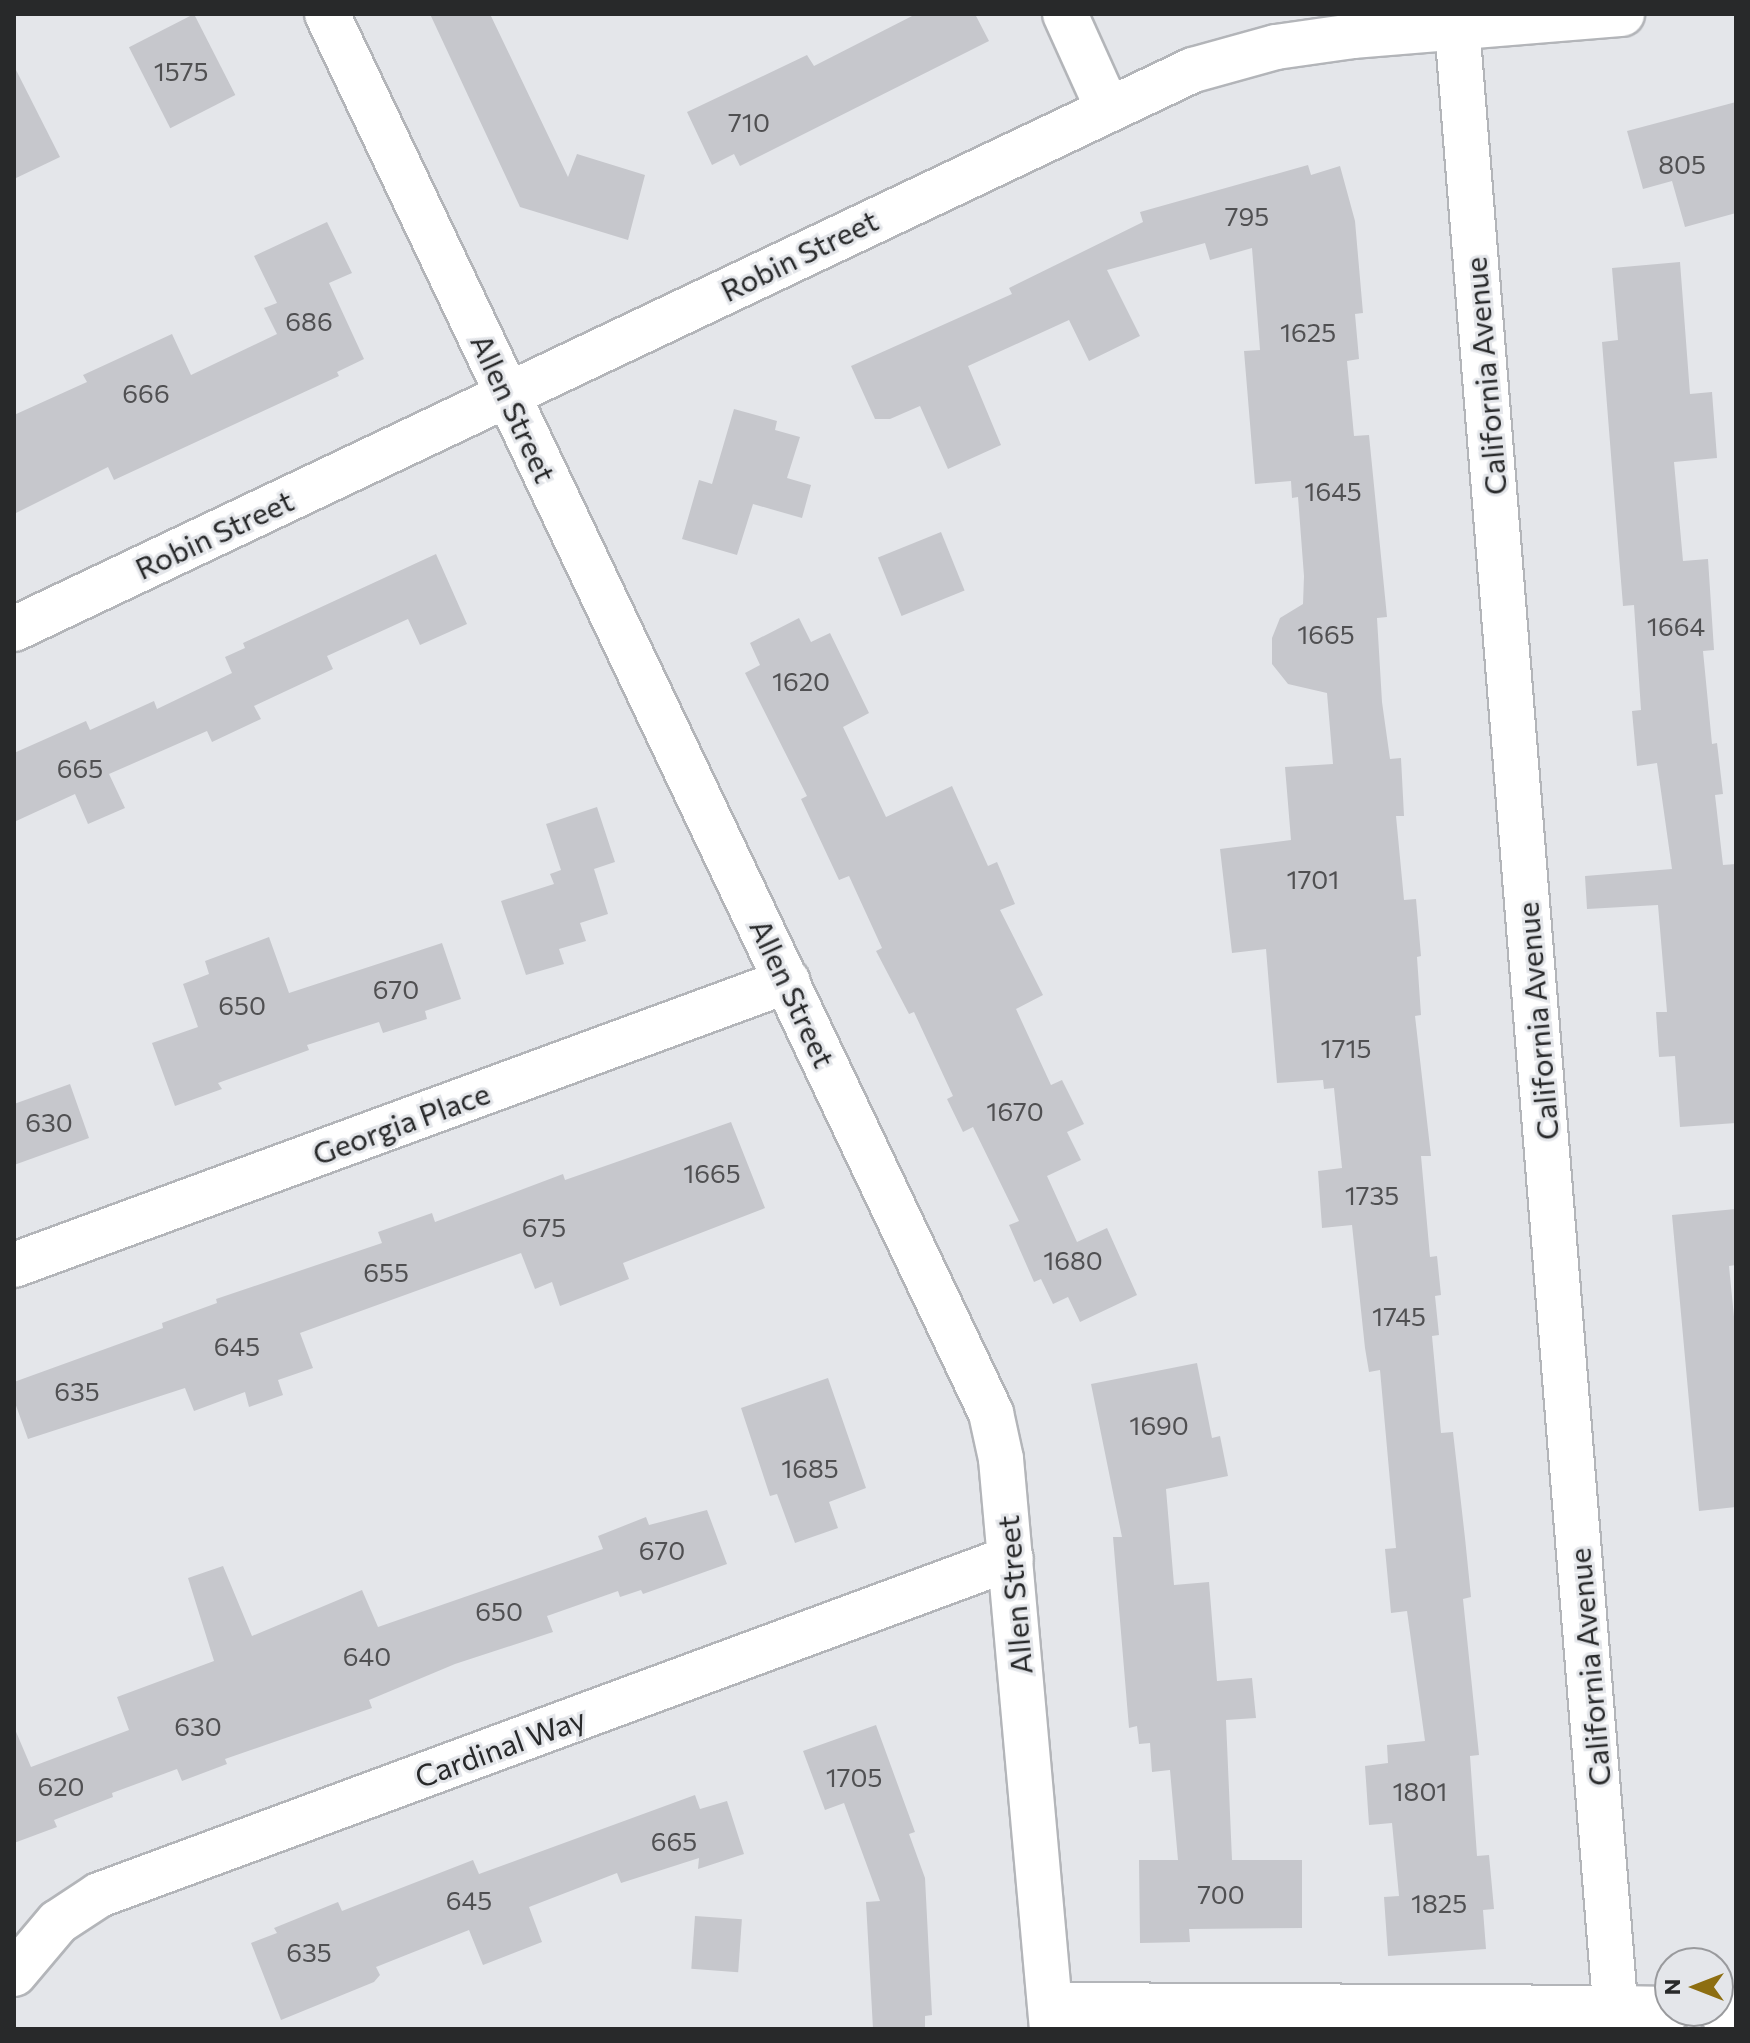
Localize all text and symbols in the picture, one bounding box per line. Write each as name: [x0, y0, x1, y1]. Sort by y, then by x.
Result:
house number: 1575: [154, 55, 208, 87]
house number: 710: [728, 106, 770, 138]
house number: 805: [1658, 148, 1706, 180]
house number: 795: [1225, 200, 1269, 232]
street label: Robin Street: [715, 202, 883, 308]
street label: California Avenue: [1457, 255, 1513, 497]
house number: 686: [285, 305, 333, 337]
house number: 1625: [1280, 316, 1336, 348]
street label: Allen Street: [464, 328, 564, 488]
house number: 666: [122, 377, 170, 409]
house number: 1645: [1304, 475, 1362, 507]
street label: Robin Street: [129, 482, 299, 586]
house number: 1664: [1647, 610, 1705, 642]
house number: 1665: [1297, 618, 1355, 650]
house number: 1620: [772, 665, 830, 697]
house number: 665: [57, 752, 103, 784]
house number: 1701: [1287, 863, 1339, 895]
street label: California Avenue: [1509, 900, 1565, 1142]
street label: Allen Street: [743, 913, 843, 1073]
house number: 670: [373, 973, 419, 1005]
house number: 650: [218, 989, 266, 1021]
house number: 1715: [1321, 1032, 1371, 1064]
street label: Georgia Place: [307, 1074, 495, 1172]
house number: 1670: [986, 1095, 1044, 1127]
house number: 630: [25, 1106, 73, 1138]
house number: 1665: [683, 1157, 741, 1189]
house number: 1735: [1345, 1179, 1399, 1211]
house number: 675: [522, 1211, 566, 1243]
house number: 1680: [1043, 1244, 1103, 1276]
house number: 655: [363, 1256, 409, 1288]
house number: 1745: [1372, 1300, 1426, 1332]
house number: 645: [214, 1330, 260, 1362]
house number: 635: [54, 1375, 100, 1407]
house number: 1690: [1129, 1409, 1189, 1441]
house number: 1685: [781, 1452, 839, 1484]
street label: Allen Street: [989, 1514, 1039, 1676]
house number: 670: [639, 1534, 685, 1566]
street label: California Avenue: [1561, 1546, 1617, 1788]
house number: 650: [475, 1595, 523, 1627]
house number: 640: [343, 1640, 391, 1672]
street label: Cardinal Way: [410, 1699, 590, 1795]
house number: 630: [174, 1710, 222, 1742]
house number: 1705: [826, 1761, 882, 1793]
house number: 620: [37, 1770, 85, 1802]
house number: 1801: [1393, 1775, 1447, 1807]
house number: 665: [651, 1825, 697, 1857]
house number: 700: [1197, 1878, 1245, 1910]
house number: 645: [446, 1884, 492, 1916]
house number: 1825: [1411, 1887, 1467, 1919]
house number: 635: [286, 1936, 332, 1968]
north arrow: [1654, 1947, 1734, 2027]
text: N: [1658, 1979, 1685, 1995]

